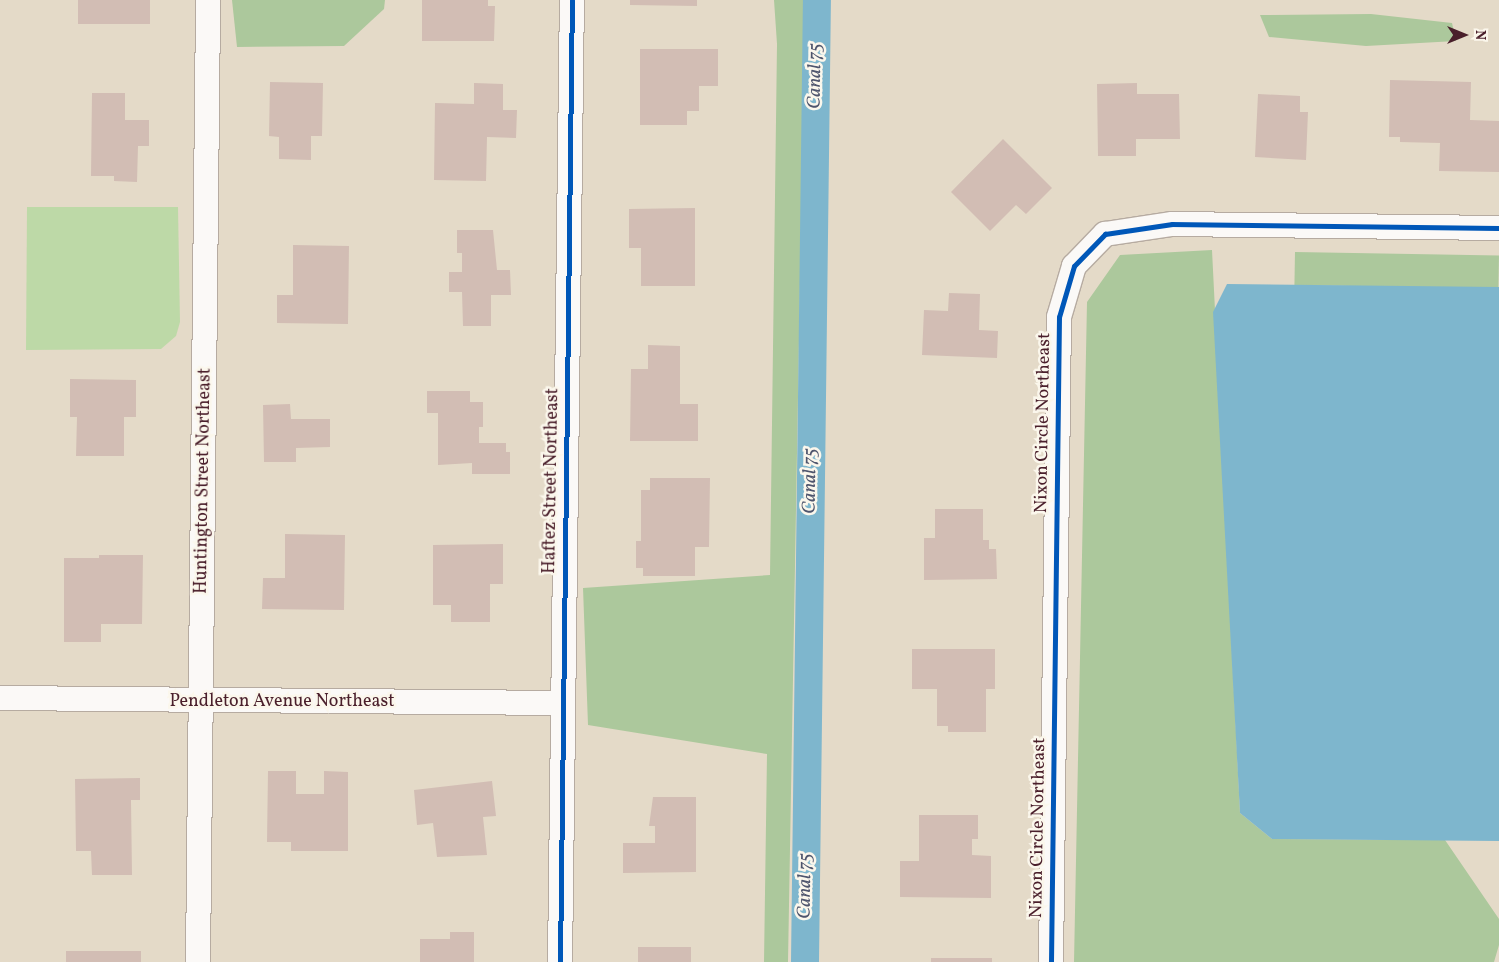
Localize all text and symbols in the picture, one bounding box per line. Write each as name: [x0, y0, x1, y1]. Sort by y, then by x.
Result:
north arrow: [1439, 10, 1489, 60]
text: N: [1470, 30, 1489, 40]
water label: Canal 75: [804, 43, 828, 109]
street label: Nixon Circle Northeast: [1032, 333, 1056, 513]
street label: Huntington Street Northeast: [191, 368, 217, 594]
street label: Haftez Street Northeast: [540, 388, 564, 574]
water label: Canal 75: [799, 448, 823, 514]
street label: Pendleton Avenue Northeast: [169, 691, 395, 713]
street label: Nixon Circle Northeast: [1027, 738, 1051, 918]
water label: Canal 75: [794, 853, 818, 919]

